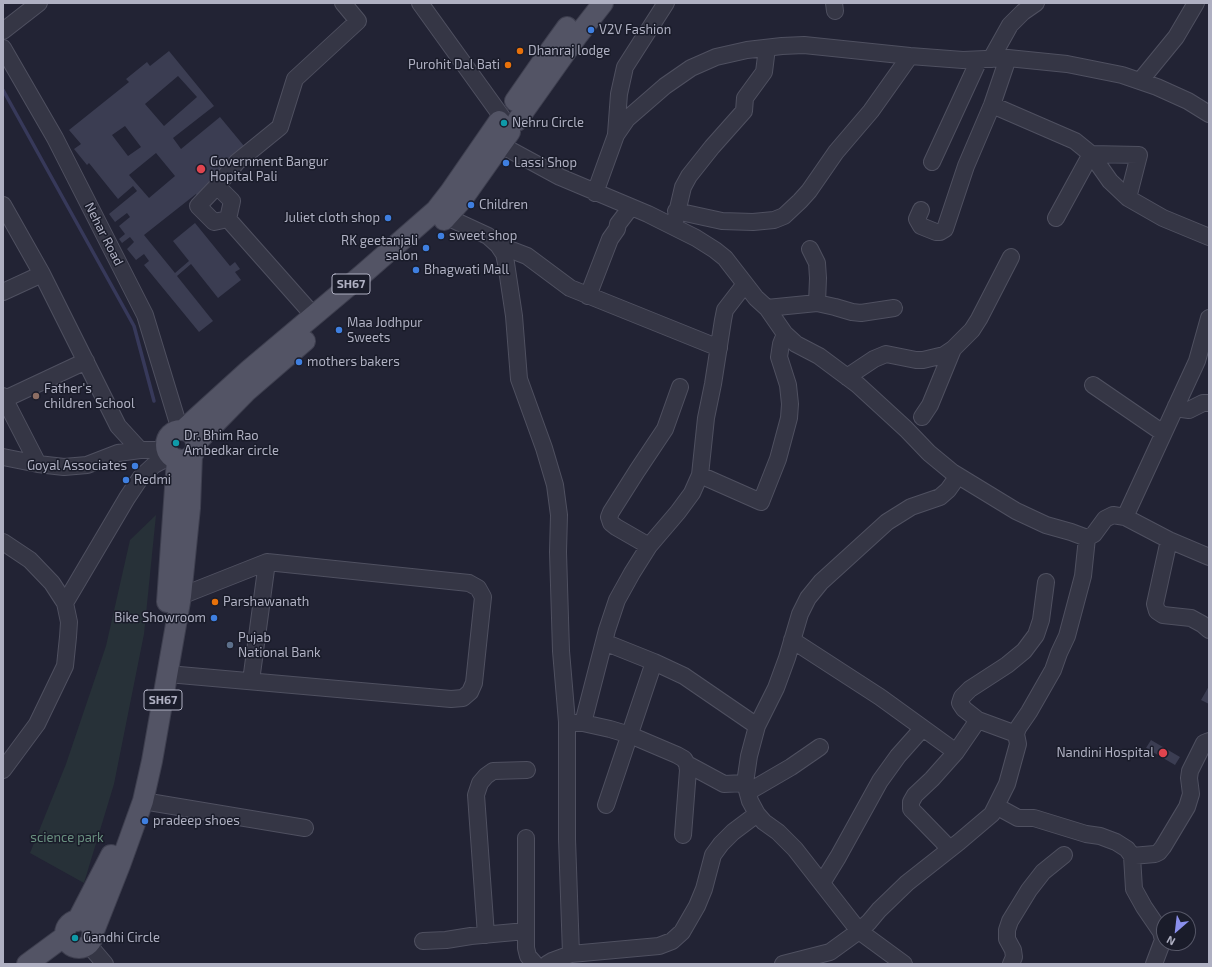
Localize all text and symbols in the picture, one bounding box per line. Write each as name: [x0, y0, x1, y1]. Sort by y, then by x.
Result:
place label: V2V Fashion: [599, 22, 671, 38]
marker: V2V Fashion: [586, 25, 596, 35]
place label: Dhanraj lodge: [528, 43, 610, 59]
marker: Dhanraj lodge: [515, 46, 525, 56]
place label: Purohit Dal Bati: [408, 57, 500, 73]
marker: Purohit Dal Bati: [503, 60, 513, 70]
place label: Nehru Circle: [512, 115, 584, 131]
marker: Nehru Circle: [499, 118, 509, 128]
place label: Government Bangur Hopital Pali: [210, 154, 328, 185]
place label: Lassi Shop: [514, 155, 577, 171]
marker: Lassi Shop: [501, 158, 511, 168]
marker: Government Bangur Hopital Pali: [195, 163, 207, 175]
place label: Children: [479, 197, 528, 213]
street label: Nehar Road: [81, 200, 127, 268]
marker: Children: [466, 200, 476, 210]
place label: Juliet cloth shop: [284, 210, 380, 226]
marker: Juliet cloth shop: [383, 213, 393, 223]
place label: sweet shop: [449, 228, 517, 244]
marker: sweet shop: [436, 231, 446, 241]
place label: RK geetanjali salon: [341, 233, 418, 264]
marker: RK geetanjali salon: [421, 243, 431, 253]
place label: Bhagwati Mall: [424, 262, 509, 278]
marker: Bhagwati Mall: [411, 265, 421, 275]
road number: SH67: [332, 274, 370, 294]
place label: Maa Jodhpur Sweets: [347, 315, 423, 346]
marker: Maa Jodhpur Sweets: [334, 325, 344, 335]
place label: mothers bakers: [307, 354, 400, 370]
marker: mothers bakers: [294, 357, 304, 367]
place label: Father's children School: [44, 381, 135, 412]
marker: Father's children School: [31, 391, 41, 401]
place label: Dr. Bhim Rao Ambedkar circle: [184, 428, 279, 459]
marker: Dr. Bhim Rao Ambedkar circle: [171, 438, 181, 448]
place label: Goyal Associates: [27, 458, 127, 474]
marker: Goyal Associates: [130, 461, 140, 471]
place label: Redmi: [134, 472, 171, 488]
marker: Redmi: [121, 475, 131, 485]
place label: Parshawanath: [223, 594, 309, 610]
marker: Parshawanath: [210, 597, 220, 607]
place label: Bike Showroom: [114, 610, 206, 626]
marker: Bike Showroom: [209, 613, 219, 623]
place label: Pujab National Bank: [238, 630, 321, 661]
marker: Pujab National Bank: [225, 640, 235, 650]
road number: SH67: [144, 690, 182, 710]
place label: Nandini Hospital: [1056, 745, 1154, 761]
marker: Nandini Hospital: [1157, 747, 1169, 759]
place label: pradeep shoes: [153, 813, 240, 829]
marker: pradeep shoes: [140, 816, 150, 826]
park label: science park: [30, 830, 104, 846]
north arrow: [1156, 911, 1196, 951]
place label: Gandhi Circle: [83, 930, 160, 946]
marker: Gandhi Circle: [70, 933, 80, 943]
text: N: [1164, 934, 1177, 949]

